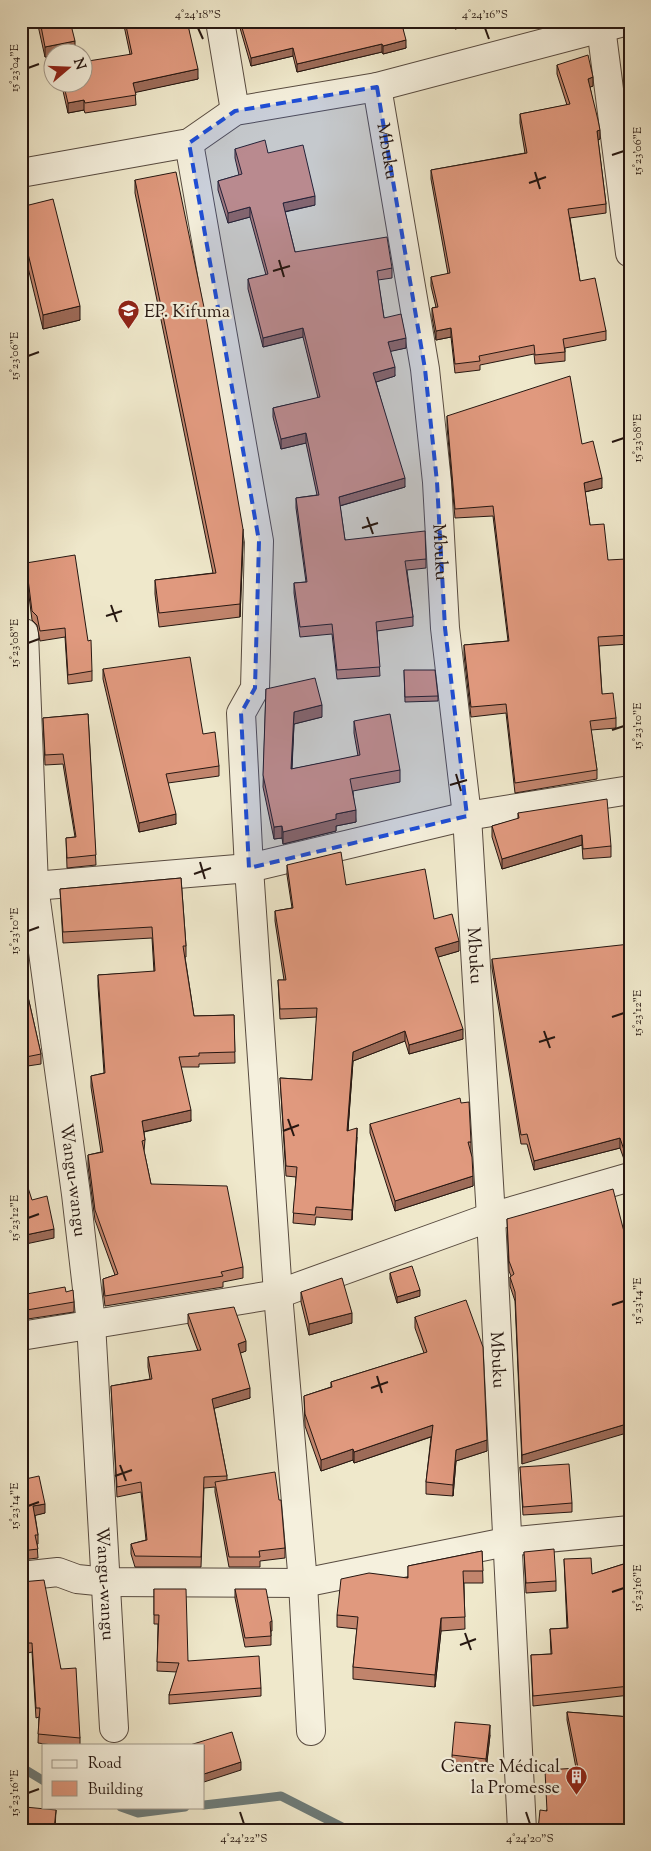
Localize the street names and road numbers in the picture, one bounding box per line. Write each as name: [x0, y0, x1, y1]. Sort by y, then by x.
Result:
street label: Mbuku: [368, 121, 404, 182]
street label: Mbuku: [424, 523, 453, 581]
street label: Mbuku: [459, 926, 488, 985]
street label: Wangu-wangu: [52, 1122, 92, 1238]
street label: Mbuku: [482, 1331, 511, 1389]
street label: Wangu-wangu: [88, 1526, 120, 1641]

